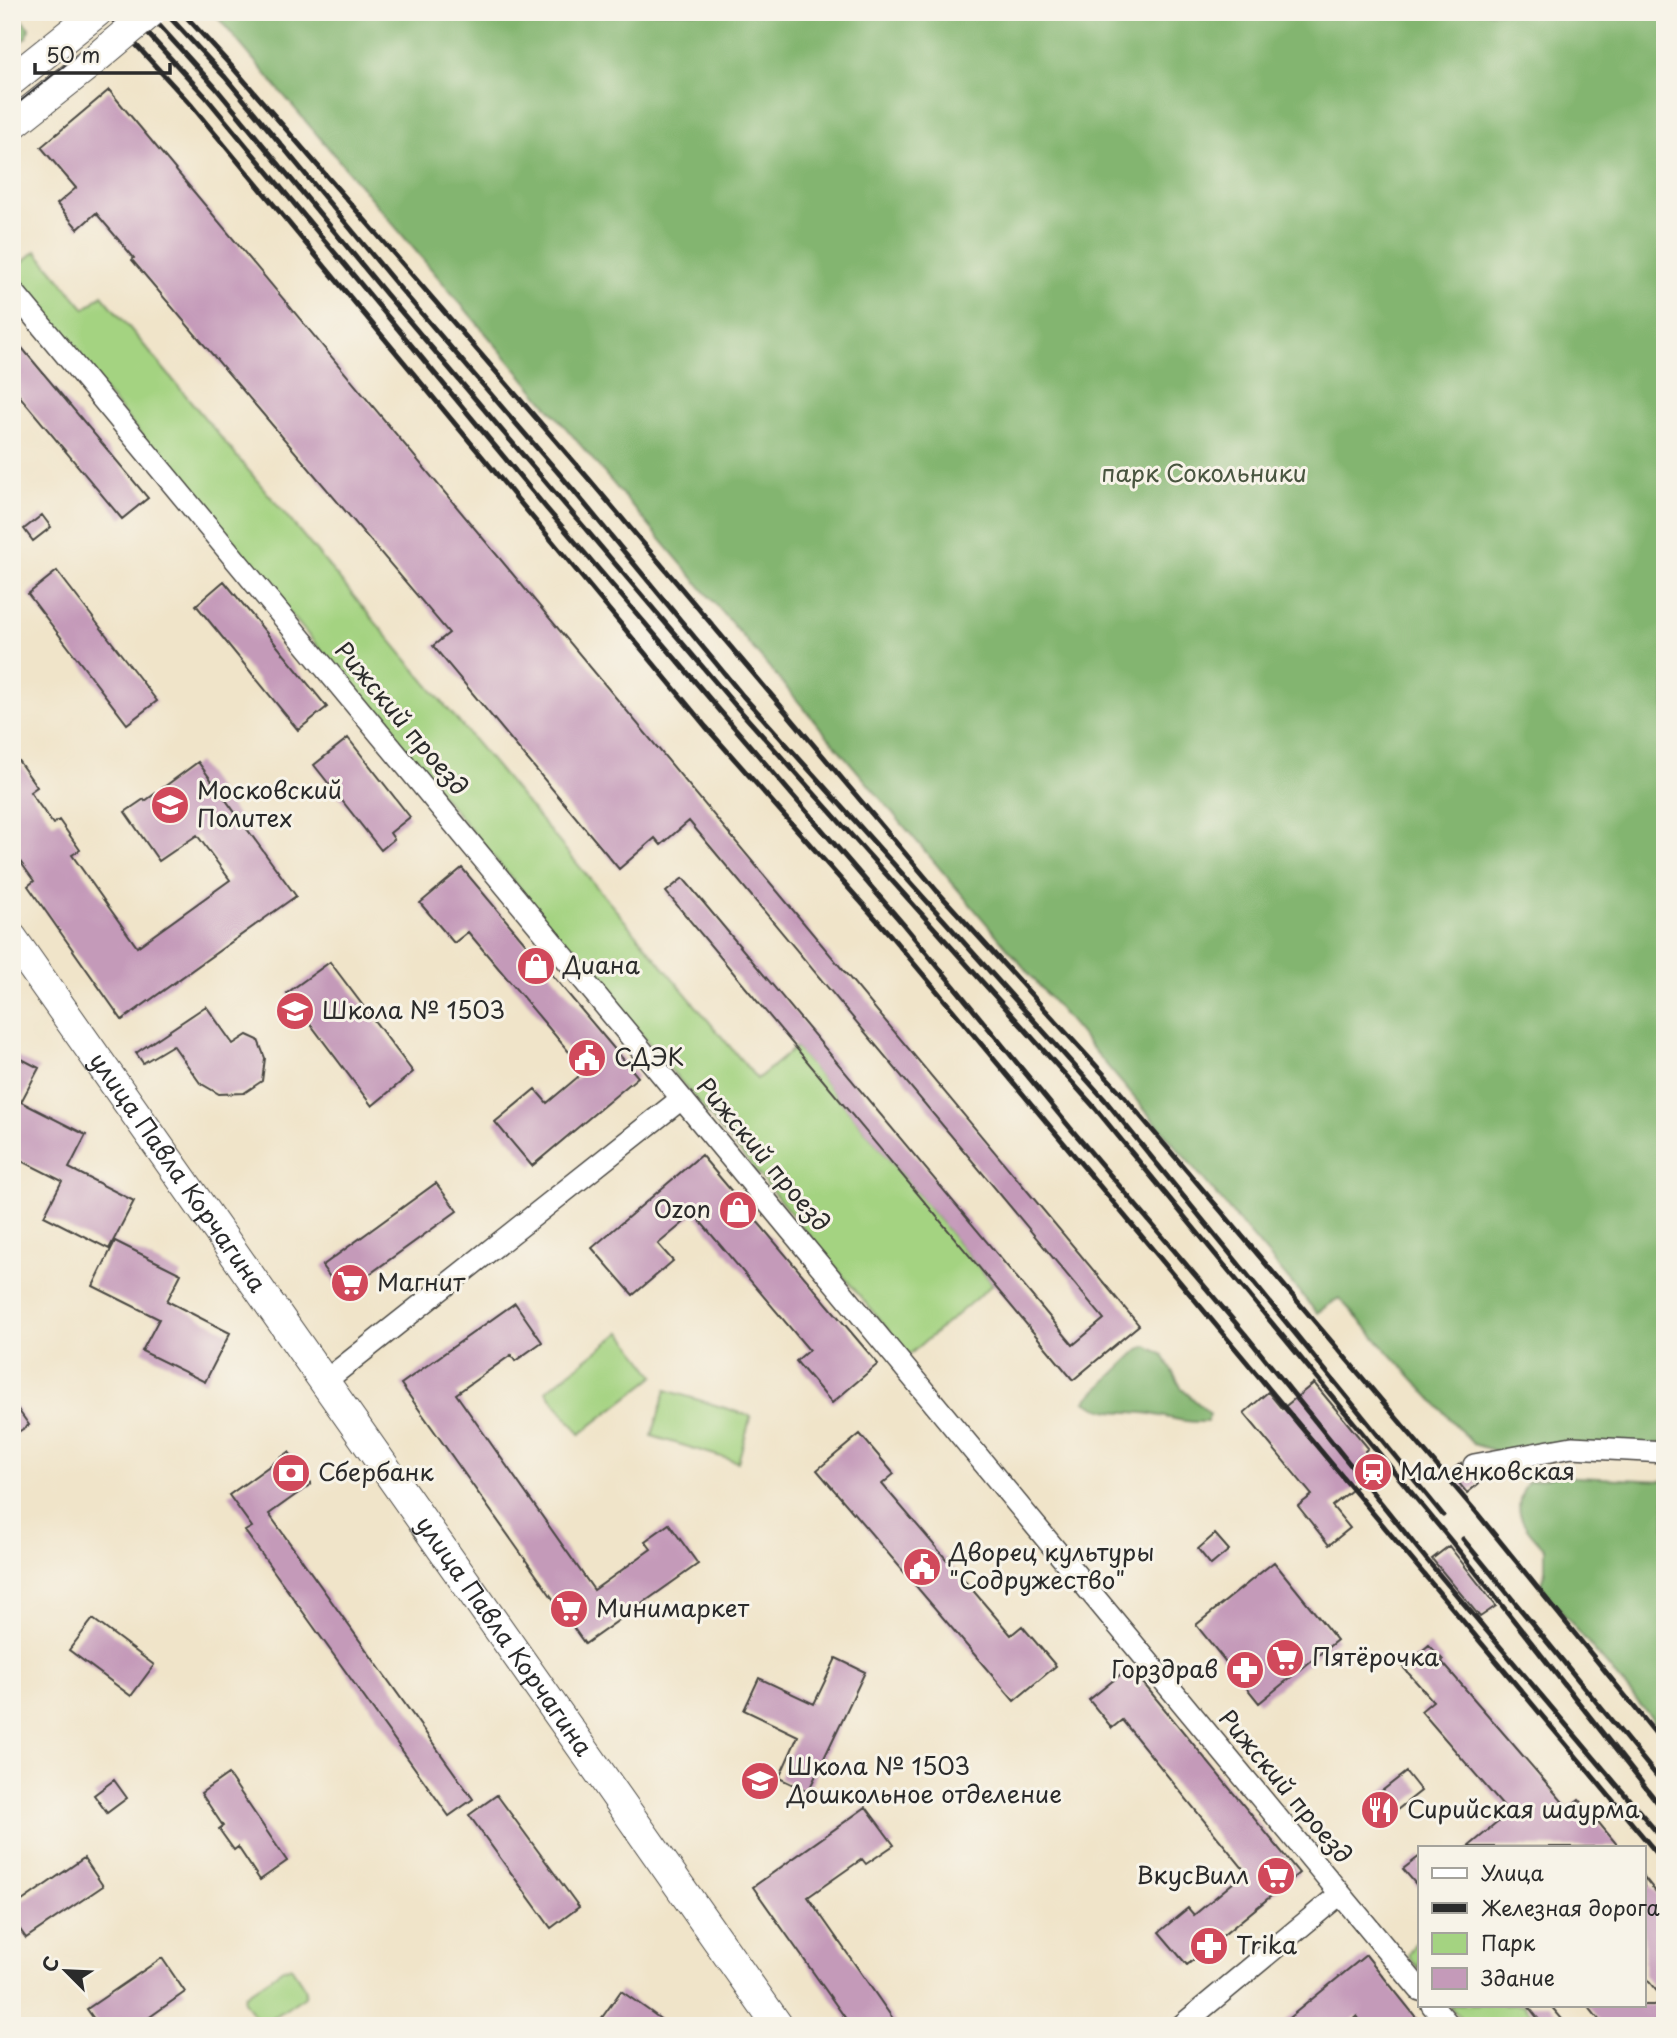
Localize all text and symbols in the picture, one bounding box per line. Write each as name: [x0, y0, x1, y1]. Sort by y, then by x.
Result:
scale bar: [35, 32, 170, 76]
text: 50 m: [46, 38, 100, 70]
park label: парк Сокольники: [1101, 454, 1307, 490]
street label: Рижский проезд: [327, 633, 478, 803]
place label: Московский Политех: [197, 771, 342, 835]
school or university icon: Московский Политех: [149, 784, 191, 826]
shop icon: Диана: [515, 945, 557, 987]
place label: Диана: [562, 946, 640, 982]
school or university icon: Школа № 1503: [274, 990, 316, 1032]
place label: Школа № 1503: [322, 991, 505, 1027]
public building icon: СДЭК: [566, 1037, 608, 1079]
place label: СДЭК: [614, 1038, 684, 1074]
street label: улица Павла Корчагина: [82, 1044, 276, 1299]
street label: Рижский проезд: [689, 1069, 840, 1239]
shop icon: Ozon: [717, 1189, 759, 1231]
place label: Ozon: [654, 1190, 711, 1226]
supermarket icon: Магнит: [329, 1262, 371, 1304]
place label: Магнит: [377, 1263, 466, 1299]
station icon: Маленковская: [1352, 1451, 1394, 1493]
bank icon: Сбербанк: [270, 1452, 312, 1494]
place label: Маленковская: [1400, 1452, 1575, 1488]
place label: Сбербанк: [318, 1453, 435, 1489]
street label: улица Павла Корчагина: [408, 1508, 602, 1763]
place label: Дворец культуры "Содружество": [948, 1533, 1155, 1597]
public building icon: Дворец культуры "Содружество": [901, 1546, 943, 1588]
supermarket icon: Минимаркет: [548, 1588, 590, 1630]
place label: Минимаркет: [596, 1589, 749, 1625]
supermarket icon: Пятёрочка: [1264, 1637, 1306, 1679]
place label: Пятёрочка: [1312, 1638, 1439, 1674]
pharmacy icon: Горздрав: [1224, 1649, 1266, 1691]
place label: Горздрав: [1111, 1650, 1218, 1686]
street label: Рижский проезд: [1211, 1701, 1362, 1871]
place label: Школа № 1503 Дошкольное отделение: [786, 1747, 1062, 1811]
school or university icon: Школа № 1503 Дошкольное отделение: [739, 1760, 781, 1802]
restaurant icon: Сирийская шаурма: [1359, 1789, 1401, 1831]
place label: Сирийская шаурма: [1407, 1790, 1640, 1826]
legend: [1418, 1846, 1646, 2007]
supermarket icon: ВкусВилл: [1255, 1855, 1297, 1897]
place label: ВкусВилл: [1136, 1856, 1249, 1892]
text: Улица: [1481, 1856, 1544, 1888]
text: Железная дорога: [1481, 1891, 1659, 1923]
pharmacy icon: Trika: [1188, 1925, 1230, 1967]
place label: Trika: [1236, 1926, 1297, 1962]
text: Парк: [1481, 1926, 1536, 1958]
north arrow: [32, 1937, 102, 2007]
text: С: [34, 1951, 65, 1976]
text: Здание: [1481, 1961, 1555, 1993]

